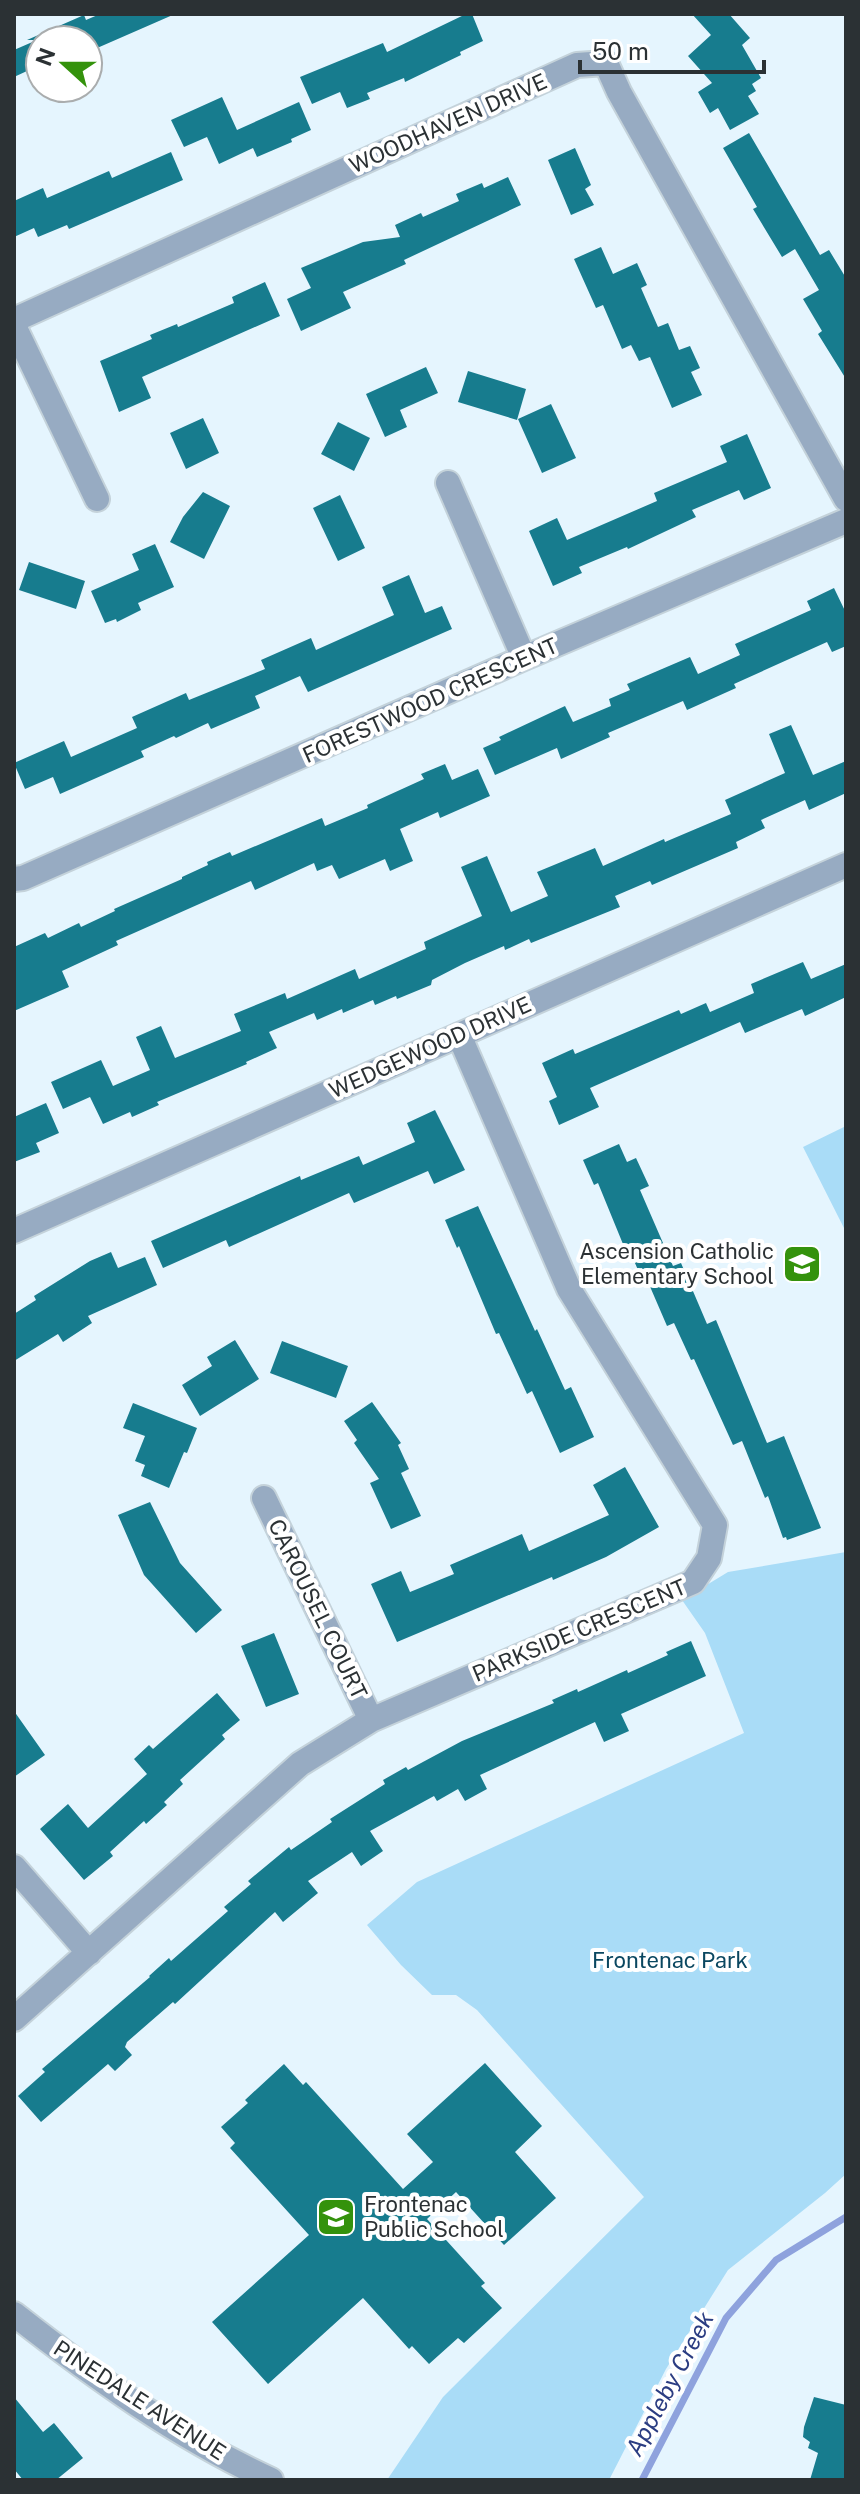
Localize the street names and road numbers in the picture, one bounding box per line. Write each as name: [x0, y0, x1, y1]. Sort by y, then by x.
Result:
street label: WOODHAVEN DRIVE: [345, 68, 551, 178]
street label: FORESTWOOD CRESCENT: [298, 632, 562, 768]
street label: WEDGEWOOD DRIVE: [325, 991, 535, 1103]
street label: CAROUSEL COURT: [263, 1515, 373, 1703]
street label: PARKSIDE CRESCENT: [468, 1573, 690, 1687]
street label: PINEDALE AVENUE: [49, 2335, 231, 2465]

